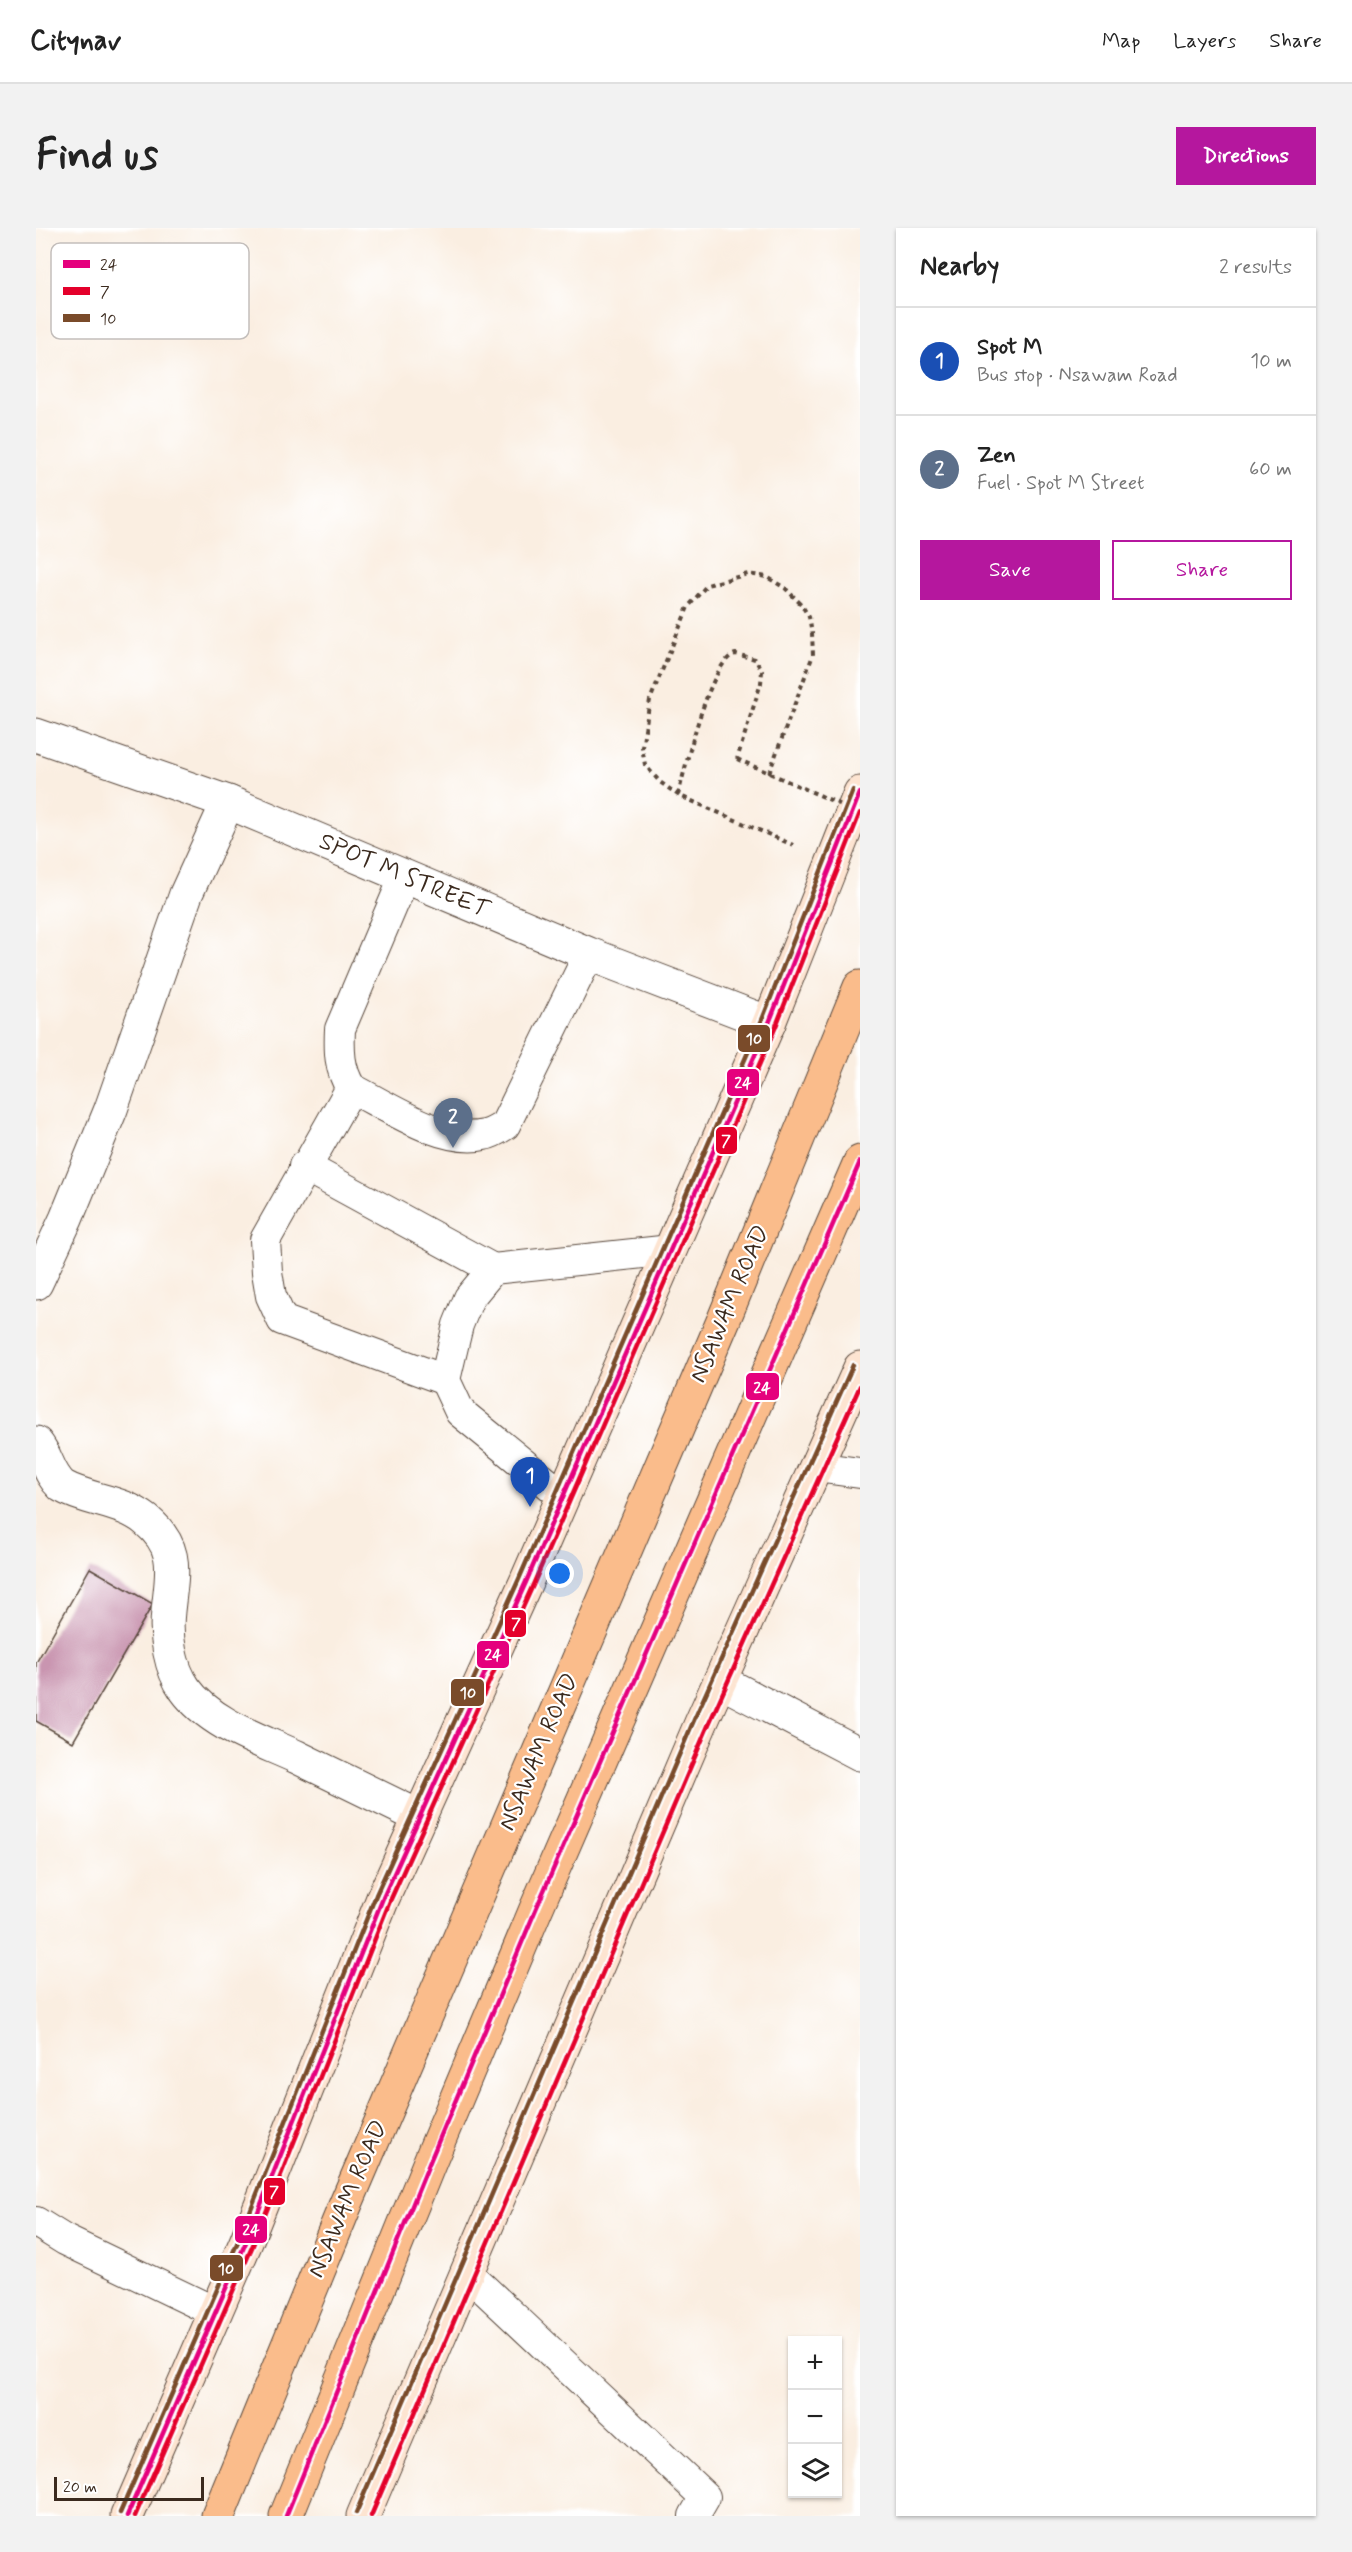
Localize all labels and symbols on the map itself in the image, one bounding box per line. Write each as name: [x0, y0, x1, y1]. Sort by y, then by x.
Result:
legend: [51, 243, 249, 339]
text: 24: [100, 255, 118, 276]
text: 7: [100, 282, 110, 303]
text: 10: [100, 309, 116, 330]
street label: SPOT M STREET: [314, 826, 494, 926]
line badge: 10: [737, 1024, 771, 1053]
text: 10: [746, 1029, 762, 1050]
line badge: 24: [726, 1068, 760, 1097]
text: 24: [734, 1073, 752, 1094]
pin: 2: [434, 1098, 472, 1148]
line badge: 7: [715, 1126, 738, 1155]
text: 7: [721, 1131, 731, 1152]
street label: NSAWAM ROAD: [683, 1221, 777, 1387]
line badge: 24: [745, 1372, 780, 1401]
text: 24: [753, 1378, 771, 1399]
pin: 1: [510, 1458, 550, 1507]
your location: [545, 1559, 574, 1588]
line badge: 7: [504, 1609, 527, 1638]
text: 7: [511, 1614, 521, 1635]
line badge: 24: [476, 1640, 510, 1669]
text: 24: [484, 1645, 502, 1666]
street label: NSAWAM ROAD: [492, 1669, 586, 1835]
line badge: 10: [450, 1678, 485, 1707]
text: 10: [460, 1683, 476, 1704]
street label: NSAWAM ROAD: [301, 2116, 395, 2282]
line badge: 7: [263, 2177, 286, 2206]
text: 7: [269, 2182, 279, 2203]
line badge: 24: [234, 2215, 268, 2244]
text: 24: [242, 2220, 260, 2241]
line badge: 10: [209, 2254, 244, 2282]
text: 10: [218, 2259, 234, 2280]
scale bar: [54, 2474, 204, 2502]

